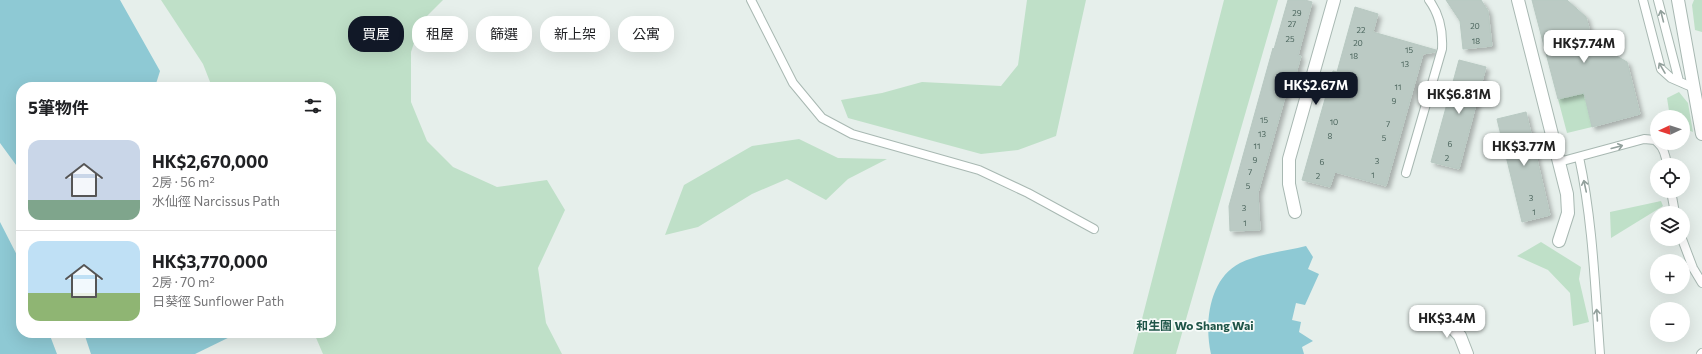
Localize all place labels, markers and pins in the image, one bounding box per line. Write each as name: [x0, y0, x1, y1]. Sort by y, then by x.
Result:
pin: HK$7.74M: [1543, 30, 1625, 64]
pin: HK$2.67M: [1275, 72, 1357, 106]
pin: HK$6.81M: [1418, 81, 1500, 115]
pin: HK$3.77M: [1483, 133, 1565, 167]
pin: HK$3.4M: [1410, 305, 1484, 339]

